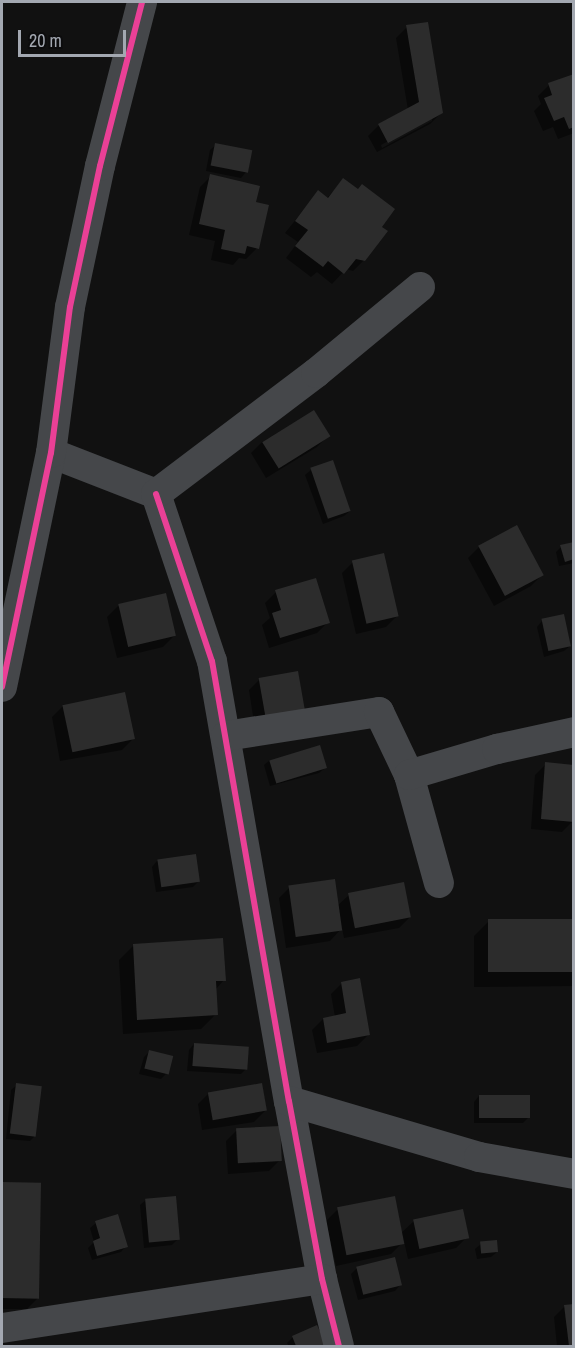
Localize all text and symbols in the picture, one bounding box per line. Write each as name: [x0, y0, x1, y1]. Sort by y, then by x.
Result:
scale bar: [21, 18, 129, 56]
text: 20 m: [29, 28, 62, 53]

